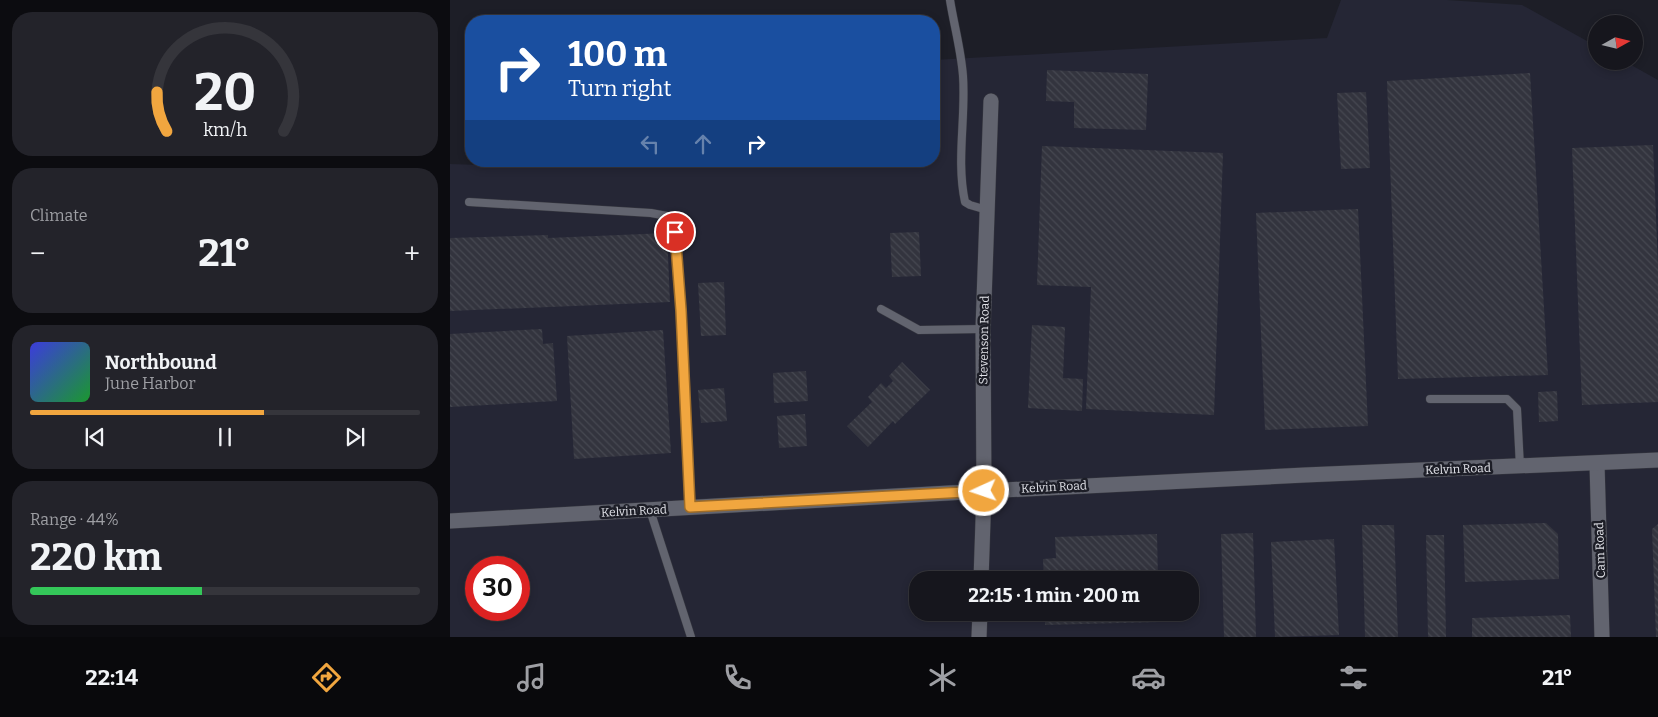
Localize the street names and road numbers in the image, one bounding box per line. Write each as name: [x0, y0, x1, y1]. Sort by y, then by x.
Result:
street label: Stevenson Road: [976, 296, 992, 384]
street label: Kelvin Road: [1425, 461, 1491, 477]
street label: Kelvin Road: [1021, 478, 1087, 496]
street label: Kelvin Road: [601, 502, 667, 520]
street label: Cam Road: [1592, 522, 1608, 578]

